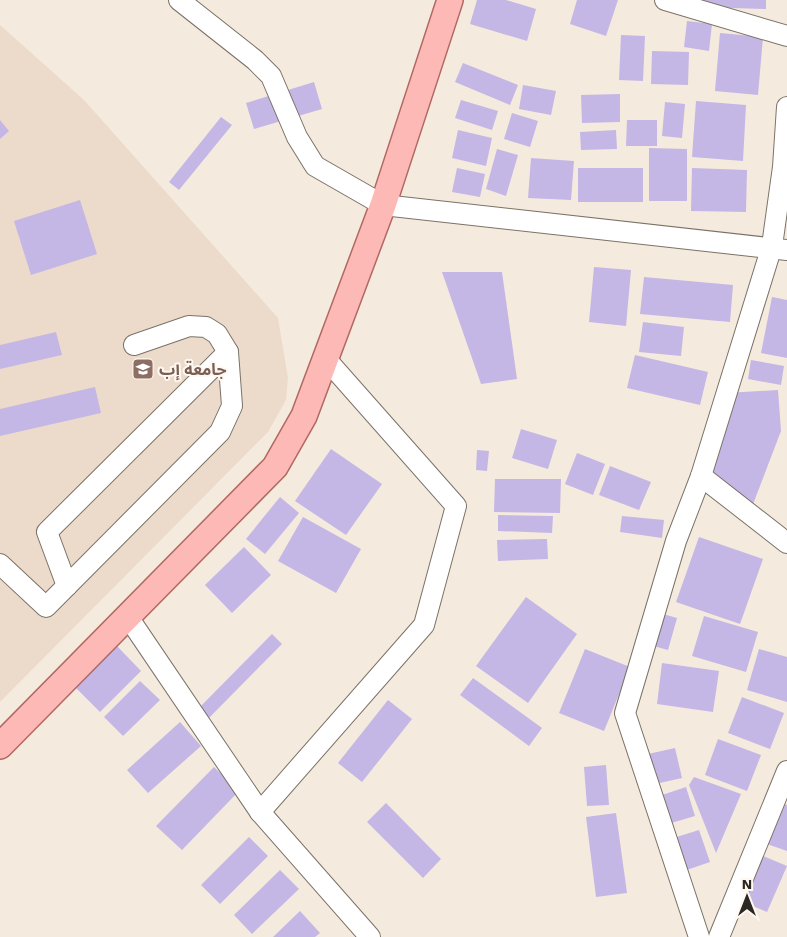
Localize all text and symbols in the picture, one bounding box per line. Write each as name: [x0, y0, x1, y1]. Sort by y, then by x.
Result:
school or university icon: جامعة إب: [131, 357, 155, 381]
place label: جامعة إب: [159, 360, 227, 381]
north arrow: [722, 872, 772, 922]
text: N: [742, 876, 752, 892]

